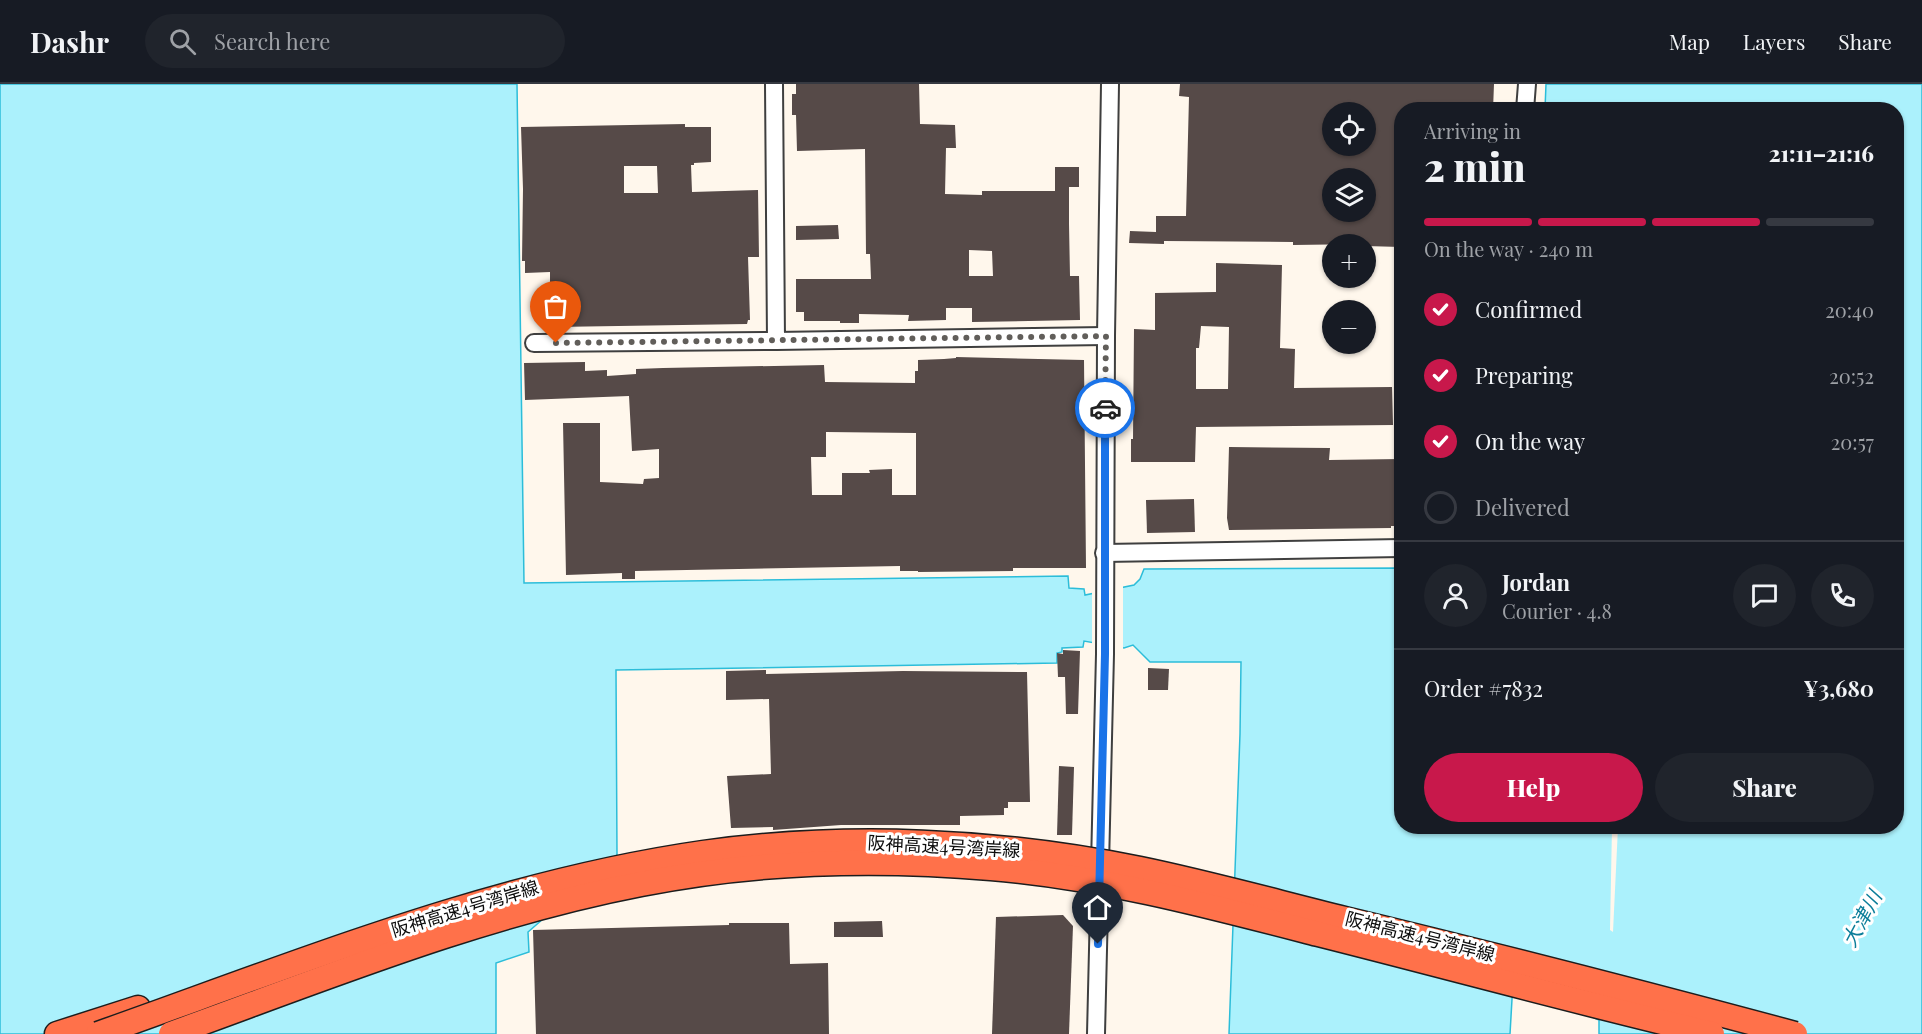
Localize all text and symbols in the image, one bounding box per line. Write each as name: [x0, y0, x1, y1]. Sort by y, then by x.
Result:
search box: [145, 14, 565, 68]
text: Dashr: [30, 23, 109, 60]
icon: search: [166, 25, 199, 58]
text: Search here: [214, 26, 330, 56]
text: Map: [1669, 27, 1710, 55]
text: Layers: [1743, 27, 1805, 55]
text: Share: [1838, 27, 1892, 55]
map controls: [1322, 102, 1376, 354]
button: locate: [1322, 102, 1376, 156]
text: Arriving in: [1424, 117, 1521, 144]
text: 21:11–21:16: [1769, 138, 1874, 168]
text: 2 min: [1424, 140, 1526, 192]
button: layers: [1322, 168, 1376, 222]
button: +: [1322, 234, 1376, 288]
text: On the way · 240 m: [1424, 235, 1593, 262]
pin: [530, 281, 581, 343]
icon: bag: [539, 290, 572, 323]
icon: check: [1424, 293, 1457, 326]
text: Confirmed: [1475, 294, 1582, 324]
text: 20:40: [1825, 296, 1874, 323]
button: −: [1322, 300, 1376, 354]
icon: check: [1424, 359, 1457, 392]
text: Preparing: [1475, 360, 1573, 390]
text: 20:52: [1829, 362, 1874, 389]
courier: [1075, 378, 1135, 438]
icon: car: [1089, 392, 1122, 425]
icon: check: [1424, 425, 1457, 458]
text: On the way: [1475, 426, 1585, 456]
text: 20:57: [1831, 428, 1874, 455]
text: Delivered: [1475, 492, 1570, 522]
button: person: [1424, 564, 1487, 627]
button: chat: [1733, 564, 1796, 627]
button: phone: [1811, 564, 1874, 627]
text: Jordan: [1502, 567, 1570, 597]
text: Courier · 4.8: [1502, 597, 1612, 624]
text: Order #7832: [1424, 673, 1543, 703]
text: ¥3,680: [1804, 673, 1874, 703]
button: Help: [1424, 753, 1643, 822]
button: Share: [1655, 753, 1874, 822]
street label: 阪神高速4号湾岸線: [867, 830, 1021, 862]
street label: 阪神高速4号湾岸線: [388, 874, 541, 942]
pin: [1072, 882, 1123, 944]
water label: 大津川: [1835, 884, 1888, 951]
icon: home: [1081, 891, 1114, 924]
street label: 阪神高速4号湾岸線: [1343, 906, 1497, 966]

